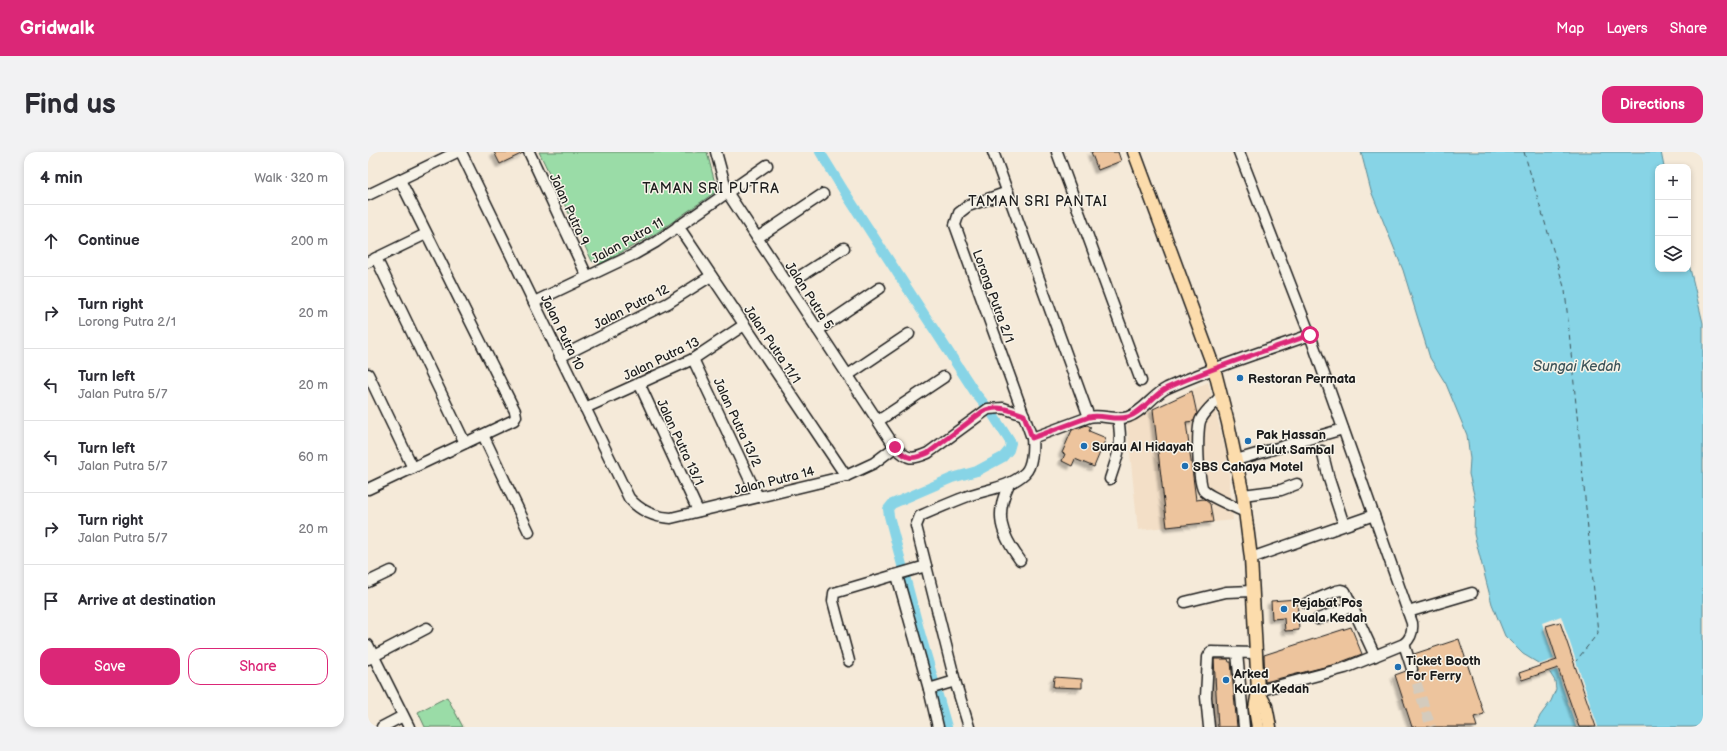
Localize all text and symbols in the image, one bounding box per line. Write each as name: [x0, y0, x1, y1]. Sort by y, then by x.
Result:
text: Gridwalk: [20, 17, 95, 40]
text: Map: [1556, 20, 1584, 37]
text: Layers: [1606, 20, 1648, 37]
text: Share: [1670, 20, 1707, 37]
button: Directions: [1602, 86, 1703, 123]
text: Find us: [24, 88, 116, 121]
map controls: [1655, 164, 1691, 272]
button: +: [1655, 164, 1691, 200]
text: 4 min: [40, 168, 83, 188]
text: Walk · 320 m: [254, 170, 328, 186]
street label: Jalan Putra 9: [546, 171, 593, 248]
district label: TAMAN SRI PUTRA: [642, 180, 780, 197]
district label: TAMAN SRI PANTAI: [968, 193, 1108, 210]
button: −: [1655, 200, 1691, 236]
street label: Jalan Putra 11: [589, 215, 666, 267]
icon: ahead: [40, 230, 62, 252]
text: Continue: [78, 231, 140, 250]
text: 200 m: [291, 233, 328, 249]
button: layers: [1655, 236, 1691, 272]
street label: Lorong Putra 2/1: [969, 248, 1017, 345]
street label: Jalan Putra 5: [781, 259, 837, 332]
street label: Jalan Putra 12: [591, 281, 672, 333]
street label: Jalan Putra 10: [537, 292, 587, 373]
text: Turn right: [78, 295, 143, 314]
icon: right: [40, 302, 62, 324]
street label: Jalan Putra 11/1: [740, 303, 804, 387]
text: 20 m: [298, 305, 328, 321]
text: Lorong Putra 2/1: [78, 314, 176, 330]
route start: [1301, 326, 1319, 344]
street label: Jalan Putra 13: [621, 334, 702, 384]
water label: Sungai Kedah: [1533, 358, 1621, 375]
text: Turn left: [78, 367, 135, 386]
place label: Restoran Permata: [1248, 371, 1356, 387]
marker: Restoran Permata: [1235, 373, 1245, 383]
icon: left: [40, 374, 62, 396]
street label: Jalan Putra 13/2: [710, 375, 765, 470]
text: 20 m: [298, 377, 328, 393]
text: Jalan Putra 5/7: [78, 386, 167, 402]
street label: Jalan Putra 13/1: [653, 397, 707, 488]
place label: Pak Hassan Pulut Sambal: [1256, 427, 1334, 458]
marker: Pak Hassan Pulut Sambal: [1243, 436, 1253, 446]
route end: [886, 438, 904, 456]
text: Turn left: [78, 439, 135, 458]
place label: Surau Al Hidayah: [1092, 439, 1193, 455]
marker: Surau Al Hidayah: [1079, 441, 1089, 451]
icon: left: [40, 446, 62, 468]
text: 60 m: [298, 449, 328, 465]
text: Jalan Putra 5/7: [78, 458, 167, 474]
place label: SBS Cahaya Motel: [1193, 459, 1303, 475]
marker: SBS Cahaya Motel: [1180, 461, 1190, 471]
street label: Jalan Putra 14: [732, 463, 816, 499]
text: Turn right: [78, 511, 143, 530]
icon: right: [40, 518, 62, 540]
text: 20 m: [298, 521, 328, 537]
text: Jalan Putra 5/7: [78, 530, 167, 546]
icon: arrive: [40, 590, 62, 612]
text: Arrive at destination: [78, 591, 216, 610]
place label: Pejabat Pos Kuala Kedah: [1292, 595, 1367, 626]
marker: Pejabat Pos Kuala Kedah: [1279, 604, 1289, 614]
button: Save: [40, 648, 180, 685]
button: Share: [188, 648, 328, 685]
place label: Ticket Booth For Ferry: [1406, 653, 1481, 684]
marker: Ticket Booth For Ferry: [1393, 662, 1403, 672]
place label: Arked Kuala Kedah: [1233, 666, 1309, 697]
marker: Arked Kuala Kedah: [1221, 675, 1231, 685]

